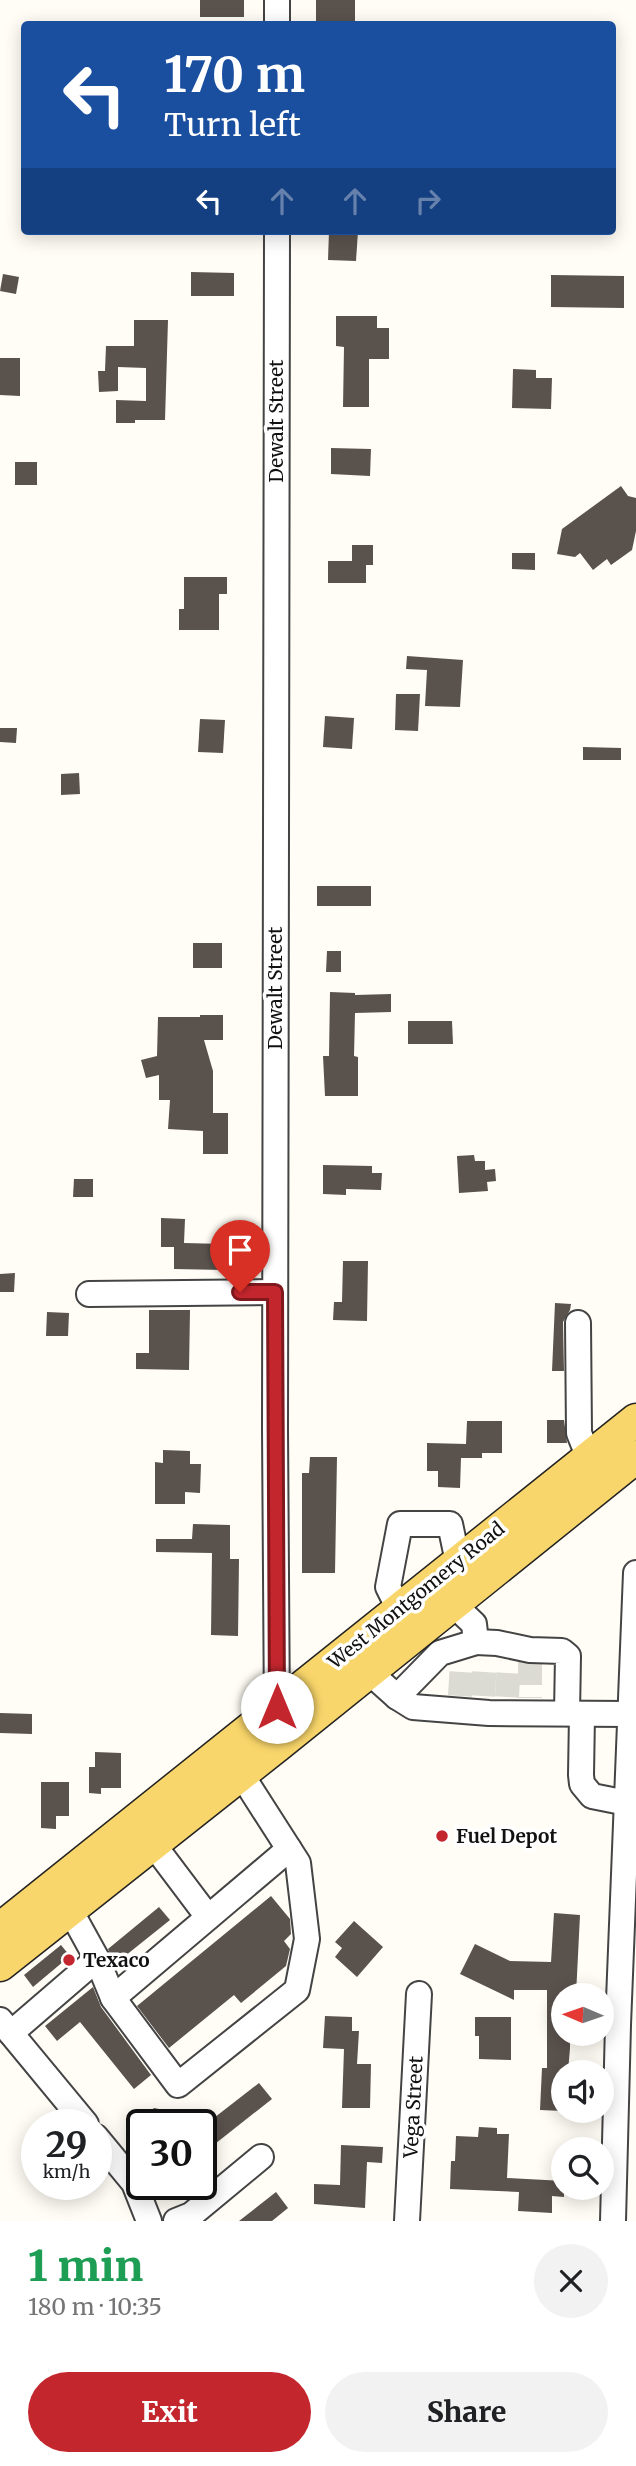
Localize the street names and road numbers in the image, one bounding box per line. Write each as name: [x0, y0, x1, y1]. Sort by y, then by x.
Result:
street label: Dewalt Street: [264, 359, 288, 483]
street label: Dewalt Street: [263, 926, 287, 1050]
street label: West Montgomery Road: [322, 1516, 509, 1674]
street label: Vega Street: [398, 2055, 428, 2160]

